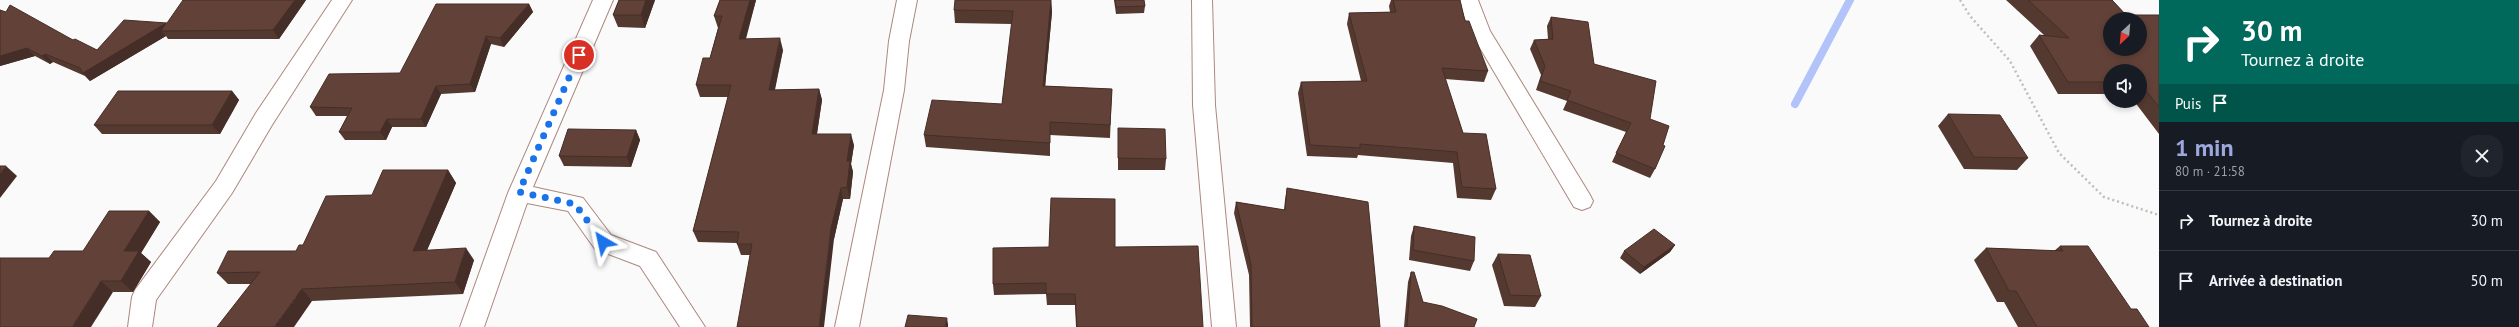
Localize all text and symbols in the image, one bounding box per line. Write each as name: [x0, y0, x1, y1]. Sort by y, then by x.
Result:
north arrow: [2103, 12, 2147, 56]
map controls: [2103, 12, 2147, 108]
text: 30 m: [2241, 12, 2302, 49]
icon: right: [2175, 16, 2227, 68]
pin: [562, 38, 596, 72]
icon: arrive: [568, 44, 590, 66]
text: Tournez à droite: [2241, 48, 2364, 71]
button: sound: [2103, 64, 2147, 108]
icon: arrive: [2209, 92, 2231, 114]
text: Puis: [2175, 94, 2201, 113]
text: 1 min: [2175, 132, 2234, 163]
button: close: [2461, 135, 2503, 177]
text: 80 m · 21:58: [2175, 163, 2245, 180]
icon: right: [2175, 210, 2197, 232]
text: Tournez à droite: [2209, 211, 2312, 230]
text: 30 m: [2470, 211, 2503, 230]
position arrow: [582, 221, 624, 263]
icon: arrive: [2175, 270, 2197, 292]
text: Arrivée à destination: [2209, 271, 2342, 290]
text: 50 m: [2470, 271, 2503, 290]

